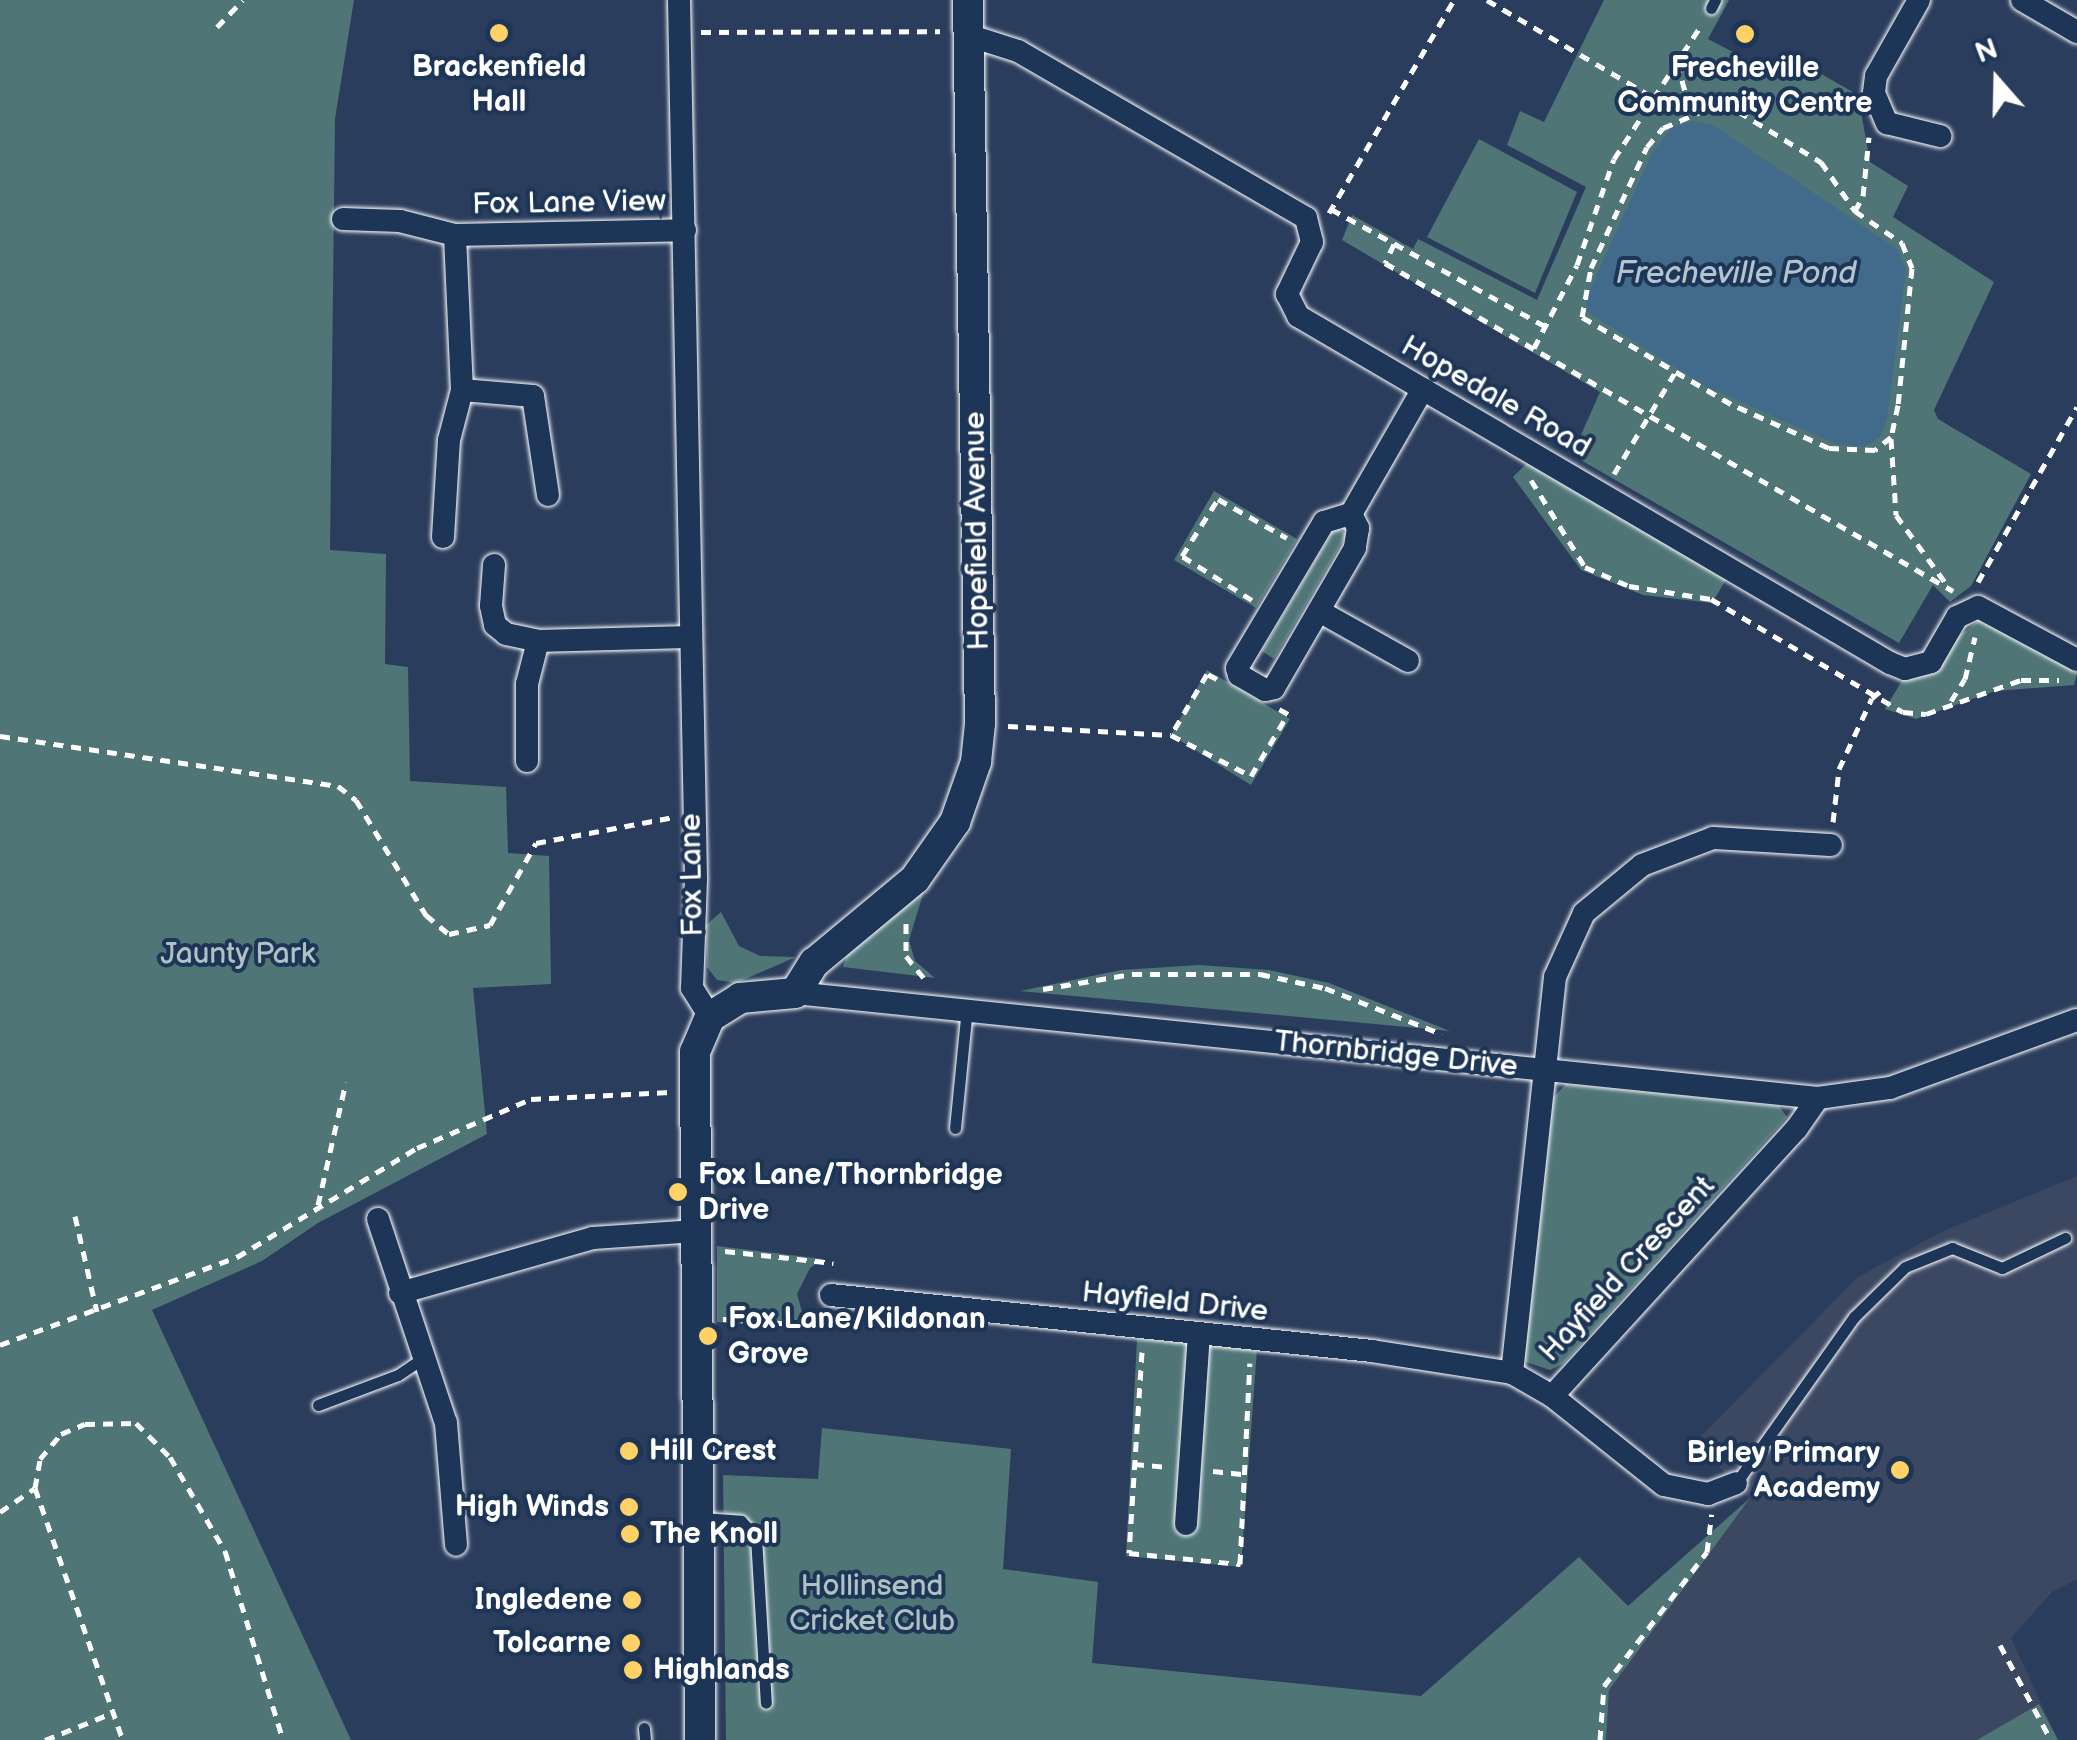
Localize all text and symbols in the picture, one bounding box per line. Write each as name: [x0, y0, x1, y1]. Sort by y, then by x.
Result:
marker: Brackenfield Hall: [488, 22, 510, 44]
marker: Frecheville Community Centre: [1734, 23, 1756, 45]
north arrow: [1947, 30, 2047, 130]
text: N: [1971, 32, 2002, 70]
place label: Brackenfield Hall: [412, 49, 586, 120]
place label: Frecheville Community Centre: [1617, 50, 1873, 120]
street label: Fox Lane View: [471, 183, 667, 223]
water label: Frecheville Pond: [1615, 255, 1857, 293]
street label: Hopedale Road: [1395, 328, 1597, 466]
street label: Hopefield Avenue: [957, 411, 997, 651]
street label: Fox Lane: [673, 813, 711, 937]
park label: Jaunty Park: [160, 936, 316, 972]
street label: Thornbridge Drive: [1272, 1023, 1520, 1085]
place label: Fox Lane/Thornbridge Drive: [698, 1157, 1003, 1228]
street label: Hayfield Crescent: [1532, 1169, 1722, 1369]
marker: Fox Lane/Thornbridge Drive: [667, 1181, 689, 1203]
street label: Hayfield Drive: [1080, 1274, 1270, 1330]
place label: Fox Lane/Kildonan Grove: [728, 1301, 986, 1372]
marker: Fox Lane/Kildonan Grove: [697, 1325, 719, 1347]
place label: Hill Crest: [649, 1433, 776, 1469]
place label: Birley Primary Academy: [1686, 1435, 1880, 1506]
marker: Hill Crest: [618, 1440, 640, 1462]
marker: Birley Primary Academy: [1889, 1459, 1911, 1481]
place label: High Winds: [455, 1489, 609, 1525]
marker: High Winds: [618, 1496, 640, 1518]
place label: The Knoll: [650, 1516, 778, 1552]
marker: The Knoll: [619, 1523, 641, 1545]
park label: Hollinsend Cricket Club: [789, 1568, 955, 1638]
place label: Ingledene: [474, 1582, 612, 1618]
marker: Ingledene: [621, 1589, 643, 1611]
place label: Tolcarne: [493, 1625, 611, 1661]
marker: Tolcarne: [620, 1632, 642, 1654]
place label: Highlands: [653, 1652, 790, 1688]
marker: Highlands: [622, 1659, 644, 1681]

